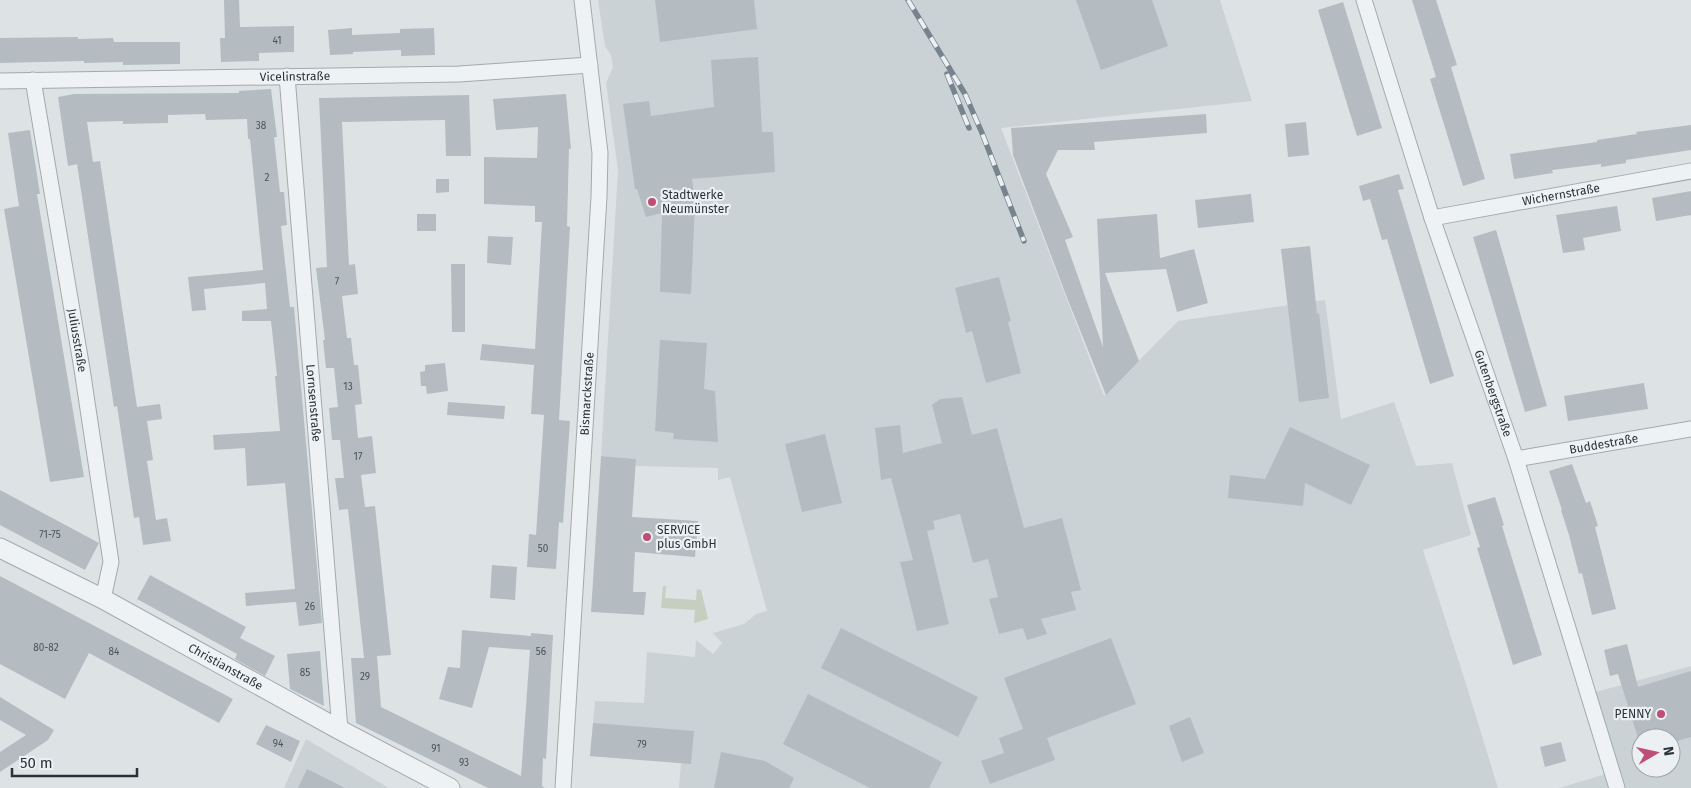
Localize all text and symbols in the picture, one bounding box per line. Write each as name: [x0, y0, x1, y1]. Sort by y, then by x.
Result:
house number: 41: [272, 35, 282, 47]
street label: Vicelinstraße: [260, 69, 330, 84]
house number: 38: [256, 120, 267, 132]
house number: 2: [265, 172, 270, 184]
street label: Wichernstraße: [1521, 181, 1601, 209]
place label: Stadtwerke Neumünster: [662, 188, 729, 216]
marker: Stadtwerke Neumünster: [646, 196, 658, 208]
house number: 7: [335, 276, 340, 288]
street label: Juliusstraße: [65, 307, 89, 373]
street label: Gutenbergstraße: [1472, 348, 1515, 439]
street label: Bismarckstraße: [577, 352, 597, 436]
street label: Lornsenstraße: [303, 364, 324, 442]
house number: 13: [343, 381, 353, 393]
street label: Buddestraße: [1568, 431, 1639, 457]
house number: 17: [354, 451, 363, 463]
place label: SERVICE plus GmbH: [657, 523, 717, 551]
house number: 71-75: [39, 529, 61, 541]
marker: SERVICE plus GmbH: [641, 531, 653, 543]
house number: 50: [538, 543, 549, 555]
house number: 26: [305, 601, 315, 613]
street label: Christianstraße: [186, 641, 265, 693]
house number: 80-82: [33, 642, 59, 654]
house number: 84: [109, 646, 120, 658]
house number: 56: [536, 646, 546, 658]
house number: 85: [300, 667, 310, 679]
house number: 29: [360, 671, 370, 683]
place label: PENNY: [1615, 707, 1651, 721]
marker: PENNY: [1655, 708, 1667, 720]
north arrow: [1631, 728, 1681, 778]
house number: 94: [273, 738, 284, 750]
house number: 79: [637, 739, 647, 751]
house number: 91: [431, 743, 441, 755]
text: N: [1659, 745, 1677, 757]
scale bar: [12, 746, 138, 778]
text: 50 m: [20, 754, 53, 772]
house number: 93: [459, 757, 469, 769]

